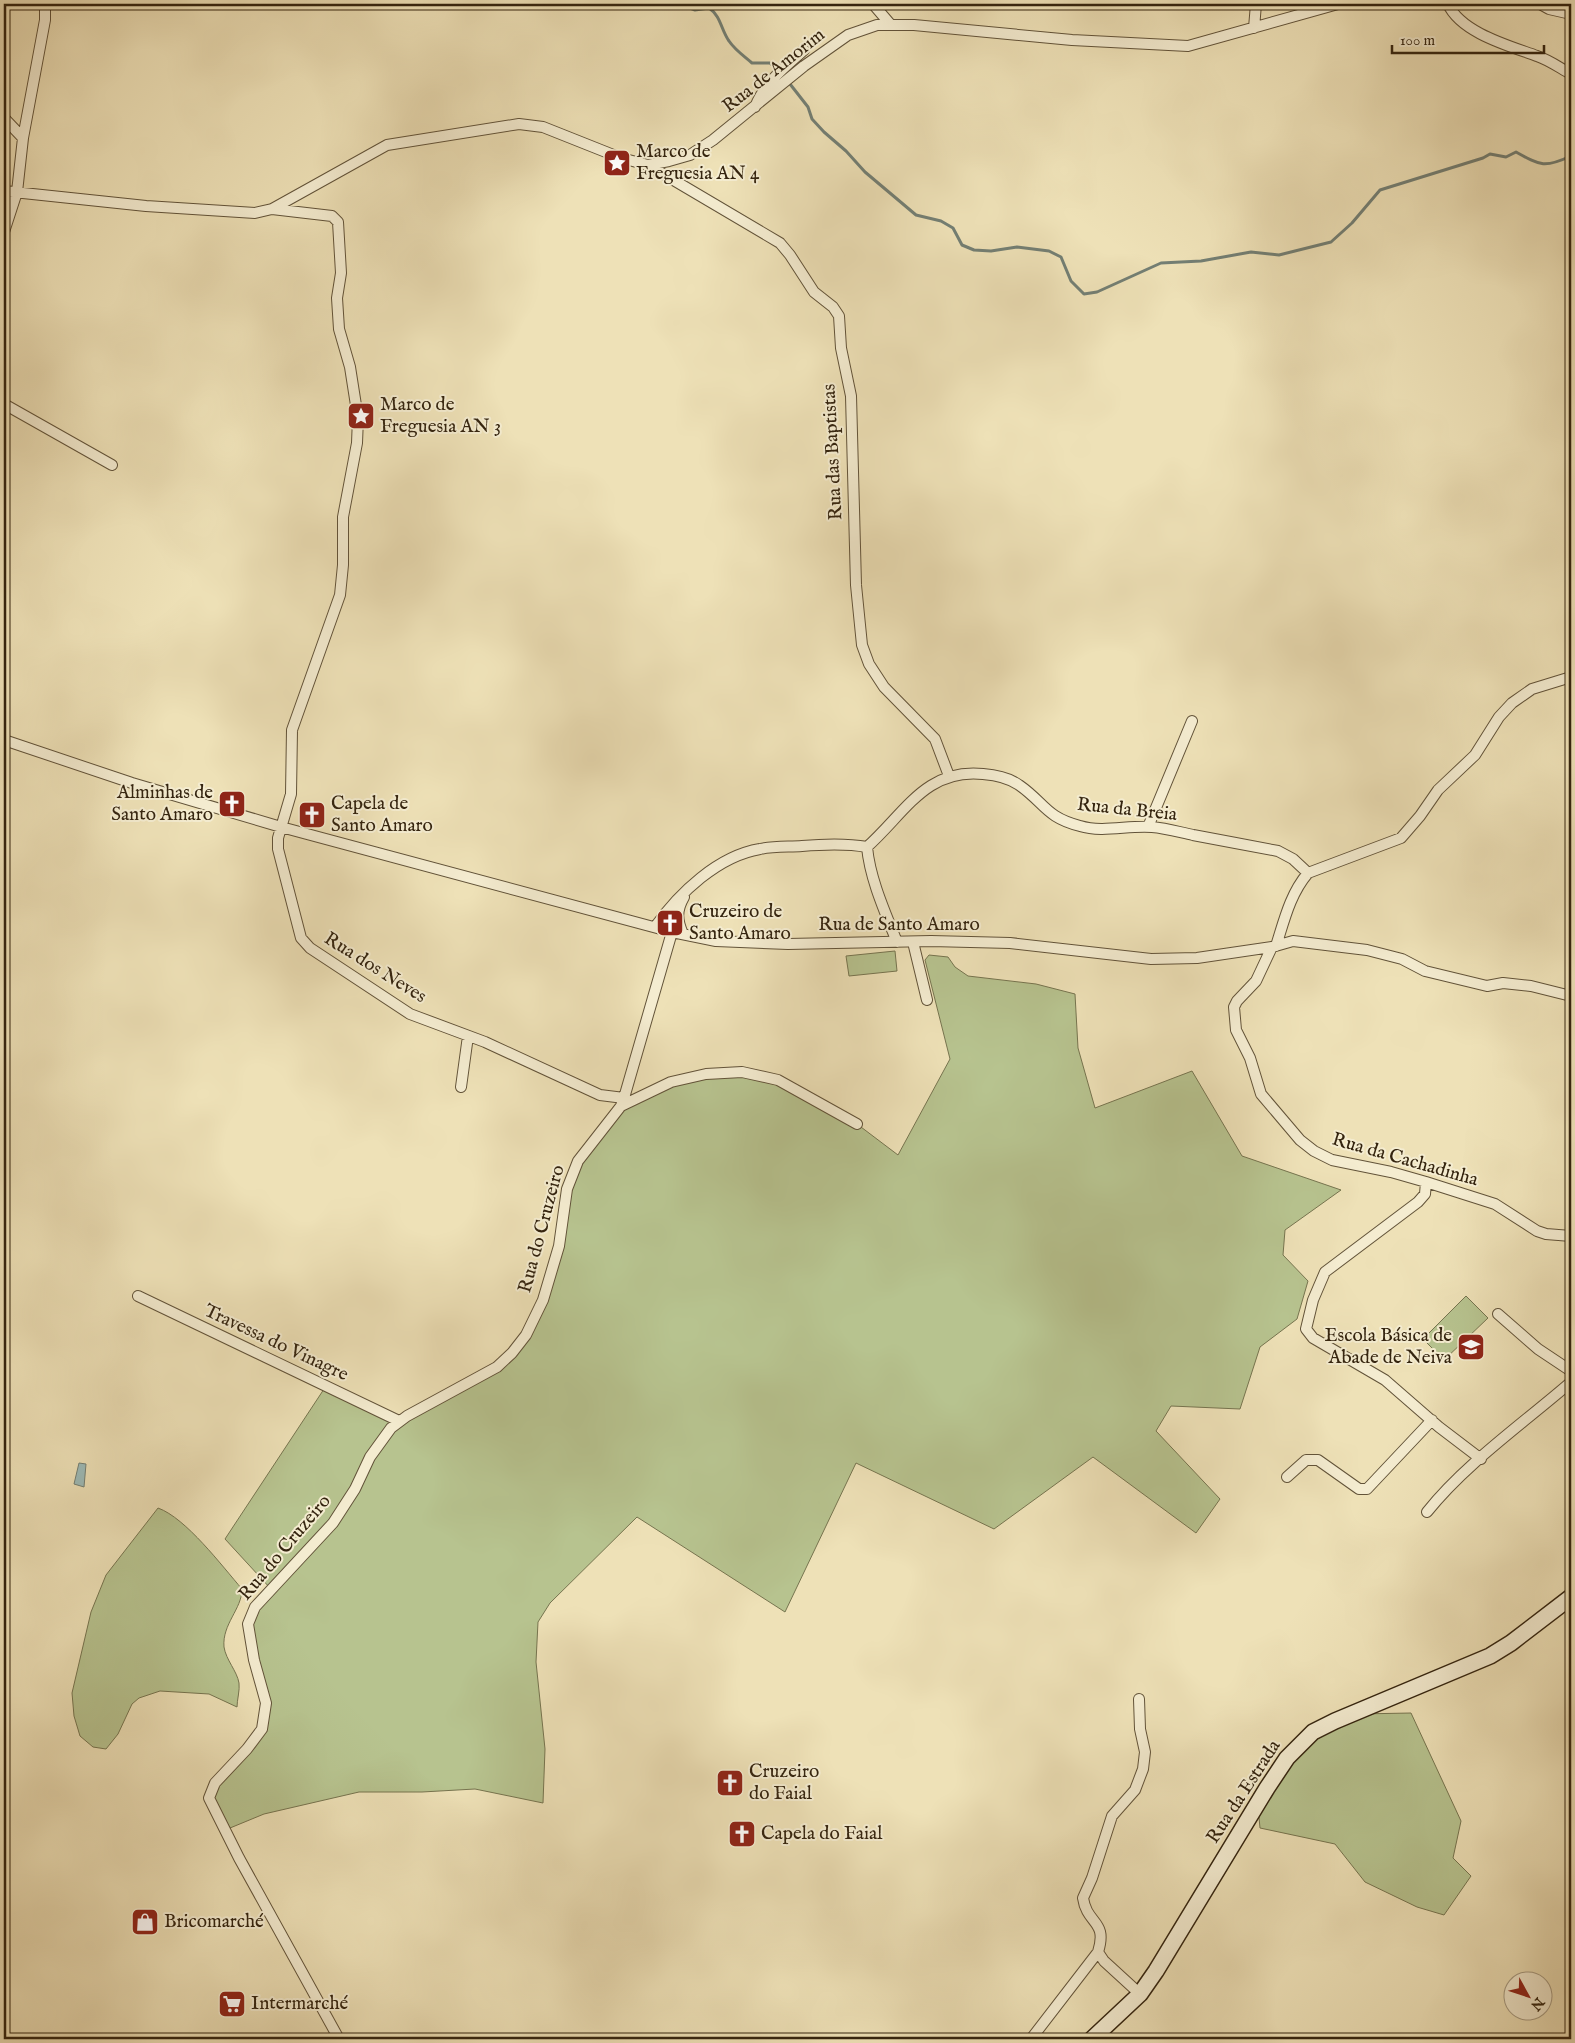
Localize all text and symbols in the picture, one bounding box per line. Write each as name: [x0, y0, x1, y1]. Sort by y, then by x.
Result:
scale bar: [1392, 22, 1545, 54]
street label: Rua de Amorim: [718, 23, 830, 119]
text: 100 m: [1400, 31, 1436, 50]
place label: Marco de Freguesia AN 4: [636, 140, 760, 186]
place icon: Marco de Freguesia AN 4: [602, 148, 632, 178]
street label: Rua das Baptistas: [817, 383, 849, 521]
place label: Marco de Freguesia AN 3: [380, 393, 501, 439]
place icon: Marco de Freguesia AN 3: [346, 401, 376, 431]
place label: Alminhas de Santo Amaro: [111, 781, 213, 827]
church icon: Alminhas de Santo Amaro: [217, 789, 247, 819]
place label: Capela de Santo Amaro: [331, 792, 433, 838]
street label: Rua da Breia: [1076, 793, 1179, 827]
church icon: Capela de Santo Amaro: [297, 800, 327, 830]
place label: Cruzeiro de Santo Amaro: [689, 900, 791, 946]
church icon: Cruzeiro de Santo Amaro: [655, 908, 685, 938]
street label: Rua de Santo Amaro: [818, 913, 980, 937]
street label: Rua dos Neves: [319, 927, 431, 1009]
street label: Rua da Cachadinha: [1329, 1128, 1482, 1193]
street label: Rua do Cruzeiro: [513, 1163, 571, 1295]
street label: Travessa do Vinagre: [200, 1299, 352, 1387]
place label: Escola Básica de Abade de Neiva: [1324, 1324, 1453, 1370]
school or university icon: Escola Básica de Abade de Neiva: [1456, 1332, 1486, 1362]
street label: Rua do Cruzeiro: [234, 1490, 336, 1606]
street label: Rua da Estrada: [1202, 1735, 1287, 1848]
place label: Cruzeiro do Faial: [749, 1760, 819, 1806]
church icon: Cruzeiro do Faial: [715, 1768, 745, 1798]
church icon: Capela do Faial: [727, 1819, 757, 1849]
place label: Capela do Faial: [761, 1822, 883, 1846]
shop icon: Bricomarché: [130, 1907, 160, 1937]
place label: Bricomarché: [164, 1910, 264, 1934]
north arrow: [1502, 1970, 1552, 2020]
supermarket icon: Intermarché: [217, 1989, 247, 2019]
place label: Intermarché: [251, 1992, 349, 2016]
text: N: [1526, 1993, 1549, 2014]

